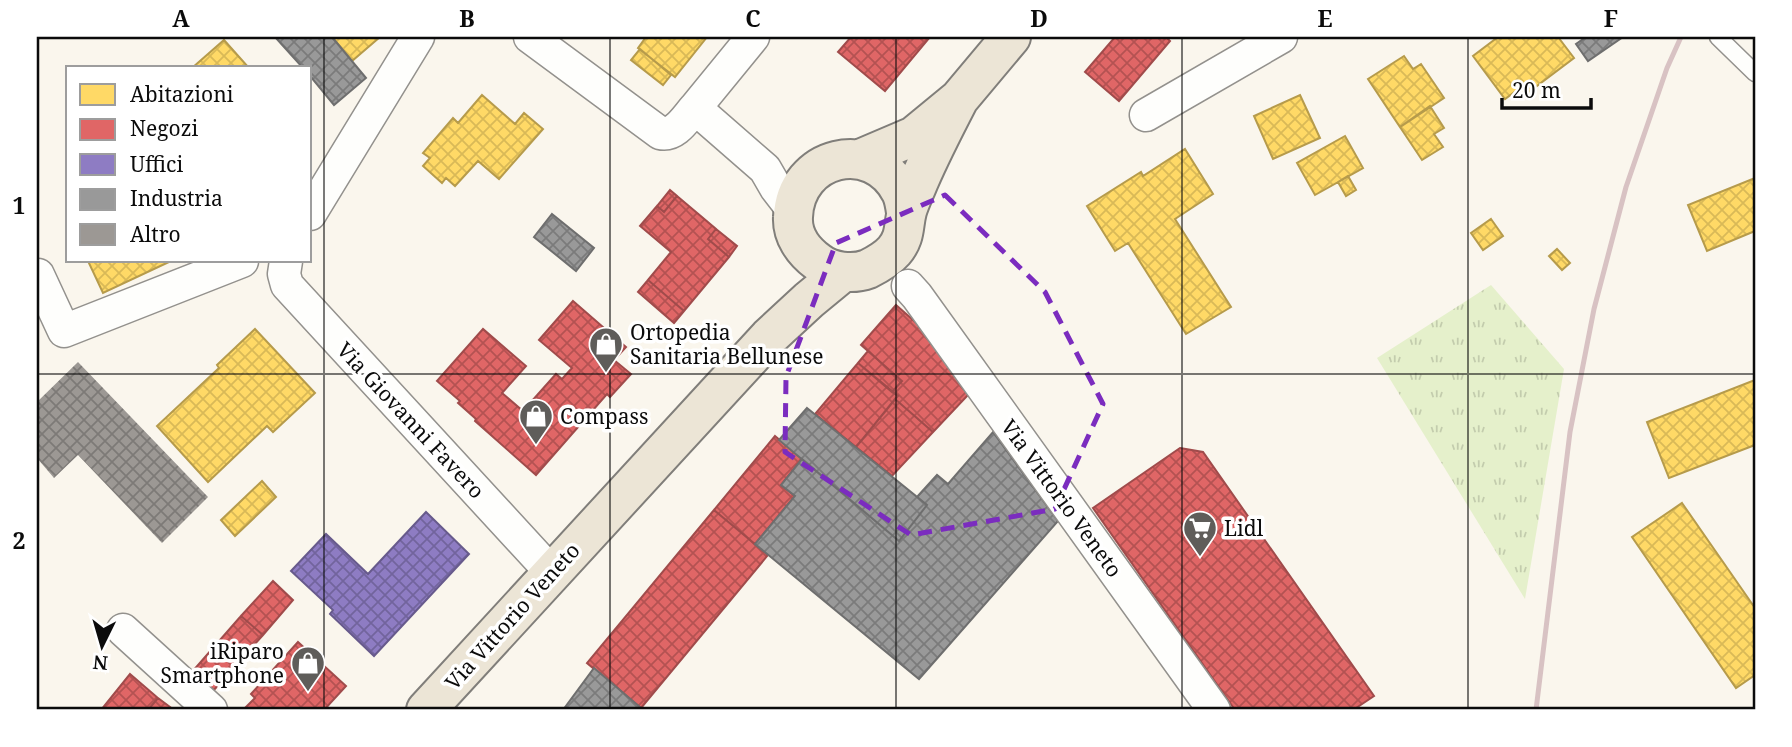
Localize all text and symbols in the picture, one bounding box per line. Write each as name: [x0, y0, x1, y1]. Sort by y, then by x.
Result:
text: A: [172, 2, 190, 34]
text: B: [459, 2, 475, 34]
text: C: [745, 2, 761, 34]
text: D: [1030, 2, 1048, 34]
text: E: [1317, 2, 1333, 34]
text: F: [1604, 2, 1618, 34]
legend: [66, 66, 312, 262]
scale bar: [1502, 66, 1591, 110]
text: 20 m: [1512, 76, 1561, 104]
text: Abitazioni: [130, 80, 234, 108]
text: Negozi: [130, 114, 198, 142]
text: Uffici: [130, 150, 183, 178]
text: Industria: [130, 184, 223, 212]
text: 1: [13, 189, 26, 221]
text: Altro: [130, 220, 181, 248]
place label: Ortopedia Sanitaria Bellunese: [630, 318, 823, 370]
shop icon: Ortopedia Sanitaria Bellunese: [587, 325, 625, 374]
street label: Via Giovanni Favero: [331, 336, 491, 504]
shop icon: Compass: [517, 397, 555, 446]
place label: Compass: [560, 402, 649, 430]
street label: Via Vittorio Veneto: [995, 413, 1129, 583]
supermarket icon: Lidl: [1181, 509, 1219, 558]
place label: Lidl: [1224, 514, 1264, 542]
text: 2: [13, 524, 26, 556]
street label: Via Vittorio Veneto: [438, 537, 586, 695]
north arrow: [66, 610, 136, 680]
place label: iRiparo Smartphone: [160, 637, 284, 689]
shop icon: iRiparo Smartphone: [289, 644, 327, 693]
text: N: [92, 649, 109, 677]

